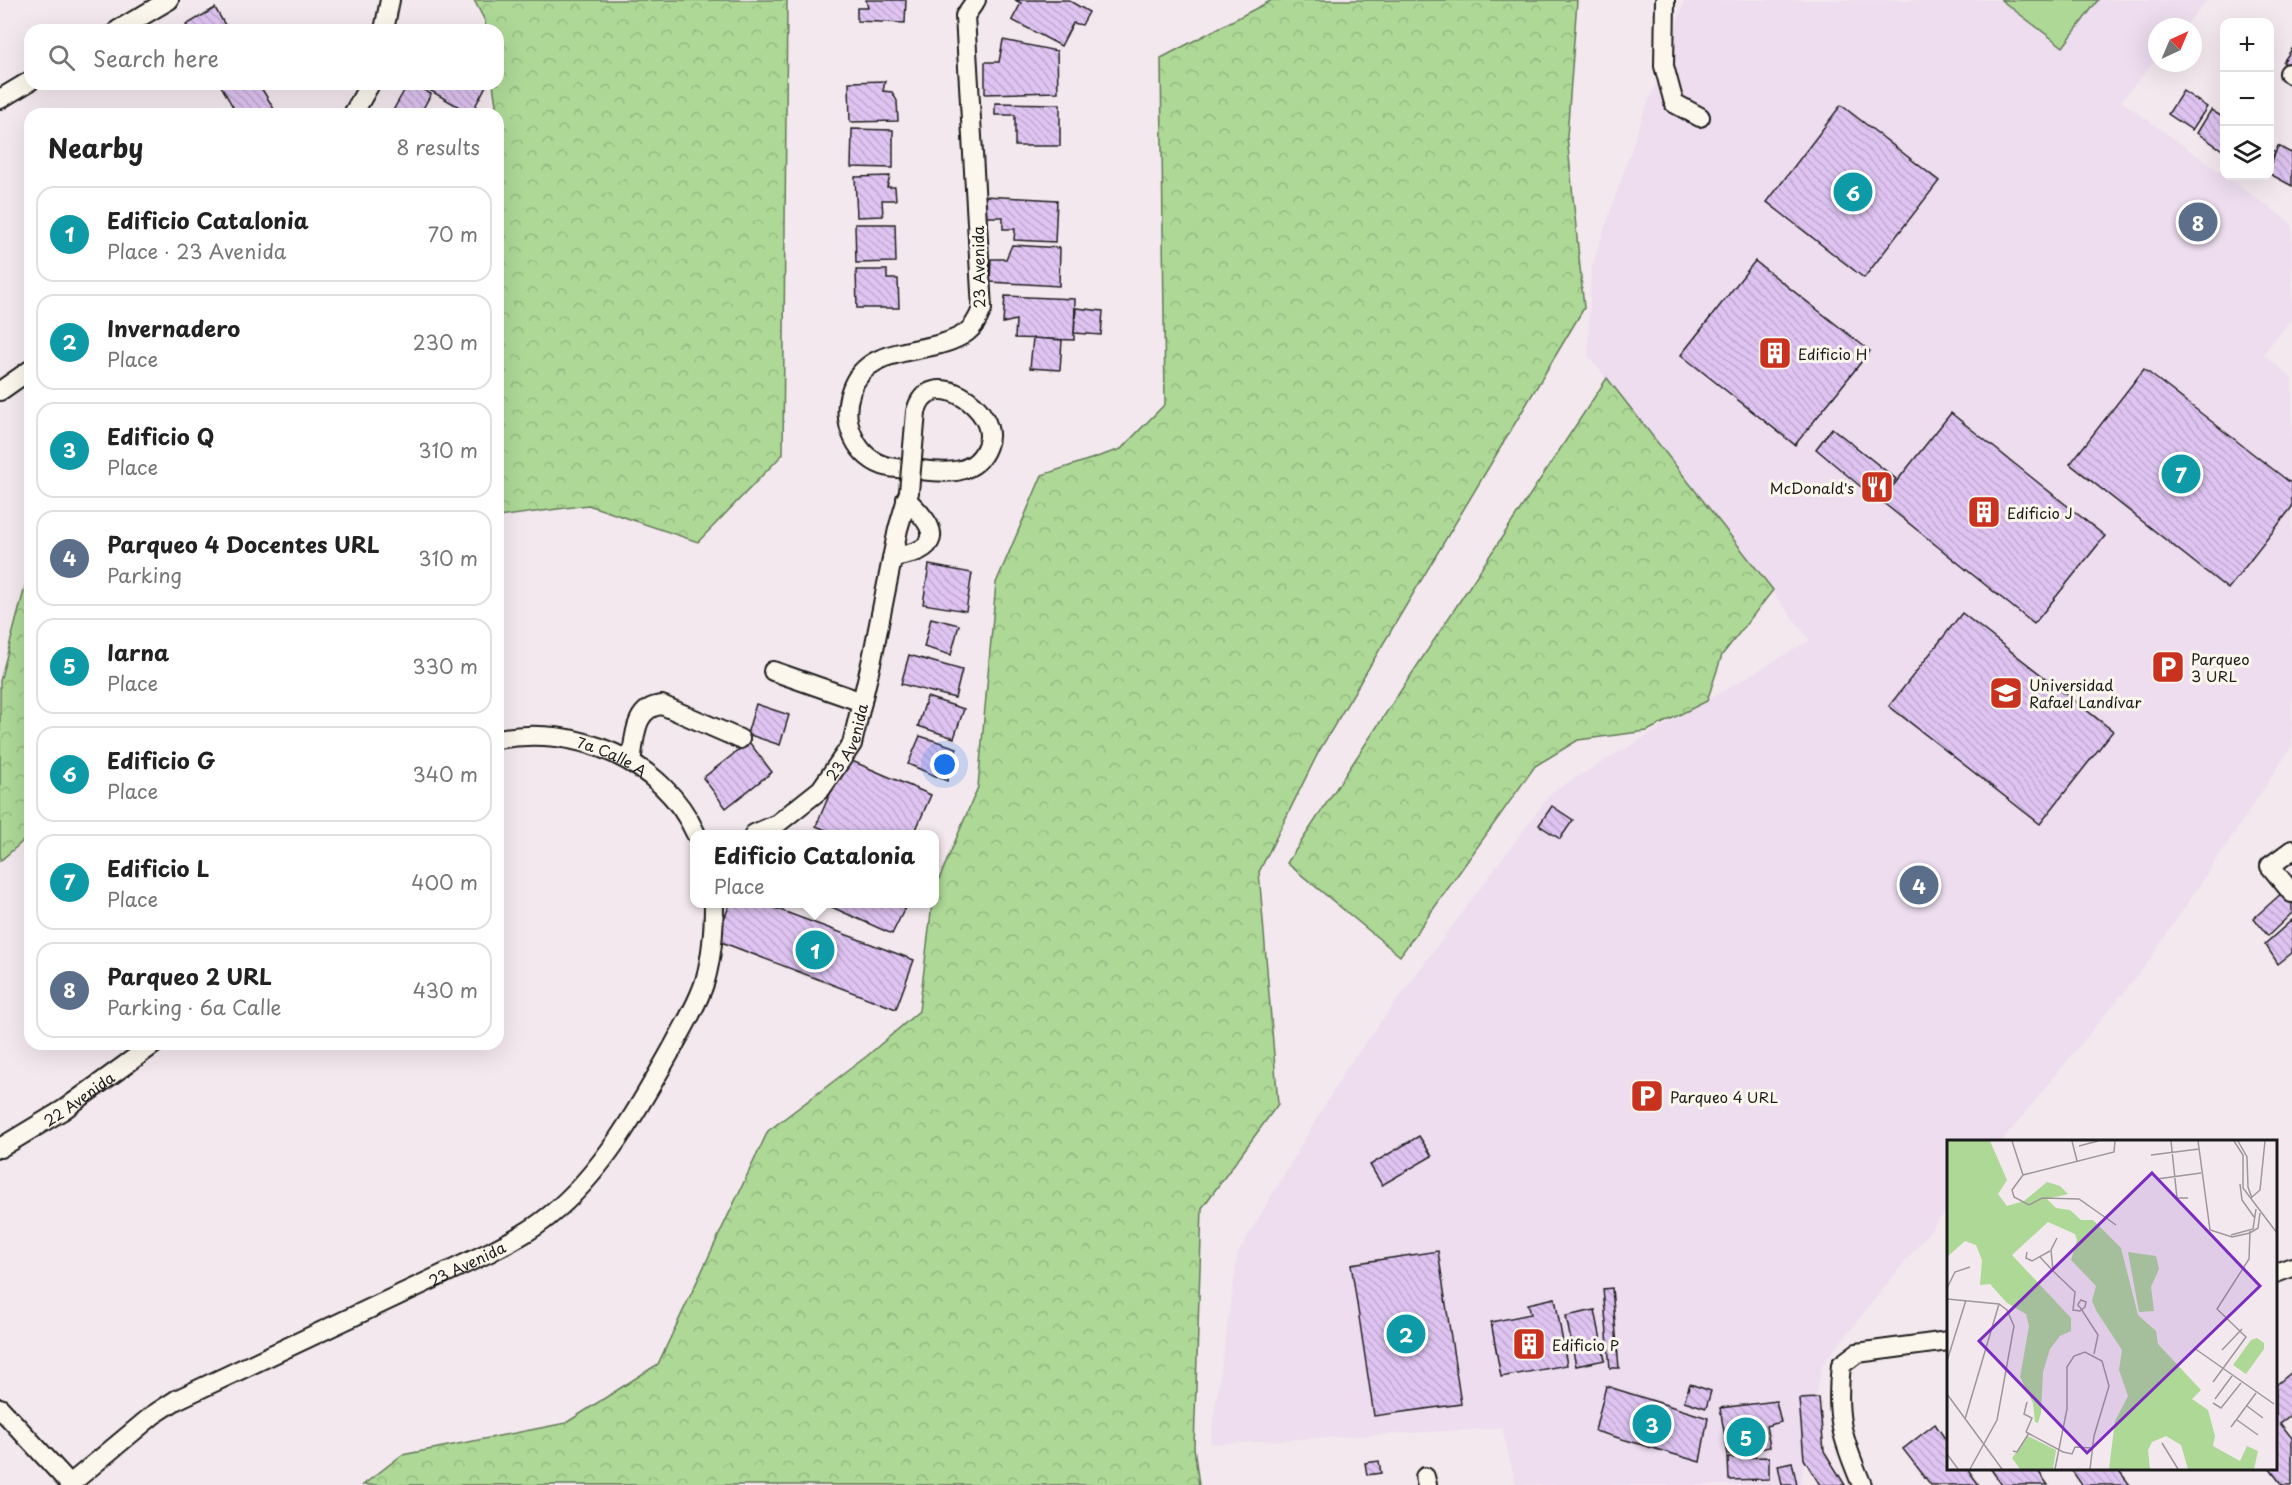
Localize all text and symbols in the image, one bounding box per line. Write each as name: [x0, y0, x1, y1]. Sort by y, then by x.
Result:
north arrow: [2148, 18, 2202, 72]
map controls: [2220, 18, 2274, 180]
button: +: [2220, 18, 2274, 72]
search box: [24, 24, 504, 90]
icon: search: [45, 41, 78, 74]
text: Search here: [93, 41, 219, 74]
button: −: [2220, 72, 2274, 126]
button: layers: [2220, 126, 2274, 180]
text: Nearby: [48, 128, 143, 167]
text: 8 results: [396, 132, 480, 162]
pin: 6: [1834, 170, 1872, 214]
pin: 8: [2178, 200, 2218, 244]
text: Edificio Catalonia: [107, 203, 309, 236]
text: 1: [65, 219, 74, 249]
text: 70 m: [428, 219, 478, 249]
street label: 23 Avenida: [966, 225, 990, 308]
text: Place · 23 Avenida: [107, 236, 286, 266]
text: Invernadero: [107, 311, 240, 344]
text: 2: [62, 327, 77, 357]
text: 230 m: [413, 327, 478, 357]
building icon: Edificio H: [1757, 335, 1793, 371]
place label: Edificio H: [1798, 342, 1867, 365]
text: Place: [107, 344, 158, 374]
text: Edificio Q: [107, 419, 214, 452]
text: 3: [63, 435, 76, 465]
text: 310 m: [418, 435, 478, 465]
text: Place: [107, 452, 158, 482]
pin: 7: [2162, 452, 2200, 496]
restaurant icon: McDonald's: [1859, 469, 1895, 505]
place label: McDonald's: [1770, 476, 1854, 499]
building icon: Edificio J: [1966, 494, 2002, 530]
place label: Edificio J: [2007, 501, 2073, 524]
text: Parqueo 4 Docentes URL: [107, 527, 380, 560]
text: 4: [63, 543, 76, 573]
text: 310 m: [418, 543, 478, 573]
text: Parking: [107, 560, 182, 590]
text: Iarna: [107, 635, 169, 668]
place label: Parqueo 3 URL: [2191, 647, 2250, 687]
parking icon: Parqueo 3 URL: [2150, 649, 2186, 685]
text: 5: [63, 651, 76, 681]
text: 330 m: [412, 651, 478, 681]
text: Place: [107, 668, 158, 698]
place label: Universidad Rafael Landívar: [2029, 673, 2141, 713]
school or university icon: Universidad Rafael Landívar: [1988, 675, 2024, 711]
street label: 23 Avenida: [819, 701, 873, 785]
street label: 7a Calle A: [575, 730, 652, 781]
text: Edificio G: [107, 743, 216, 776]
your location: [930, 750, 959, 779]
text: 6: [62, 759, 77, 789]
text: 340 m: [413, 759, 478, 789]
text: Place: [107, 776, 158, 806]
popup: [690, 830, 939, 908]
text: Edificio Catalonia: [714, 838, 915, 871]
text: Edificio L: [107, 851, 209, 884]
pin: 4: [1900, 862, 1938, 908]
text: 7: [64, 867, 75, 897]
text: 400 m: [411, 867, 478, 897]
text: Place: [714, 871, 765, 901]
text: Place: [107, 884, 158, 914]
pin: 1: [796, 928, 834, 972]
text: Parqueo 2 URL: [107, 959, 272, 992]
text: 8: [63, 975, 76, 1005]
text: 430 m: [413, 975, 478, 1005]
text: Parking · 6a Calle: [107, 992, 281, 1022]
street label: 22 Avenida: [39, 1065, 119, 1131]
parking icon: Parqueo 4 URL: [1629, 1078, 1665, 1114]
place label: Parqueo 4 URL: [1670, 1085, 1778, 1108]
inset map: [1947, 1140, 2277, 1470]
street label: 23 Avenida: [424, 1234, 510, 1291]
pin: 2: [1386, 1312, 1426, 1356]
building icon: Edificio P: [1511, 1326, 1547, 1362]
place label: Edificio P: [1552, 1333, 1619, 1356]
pin: 3: [1632, 1402, 1672, 1446]
pin: 5: [1726, 1414, 1766, 1460]

